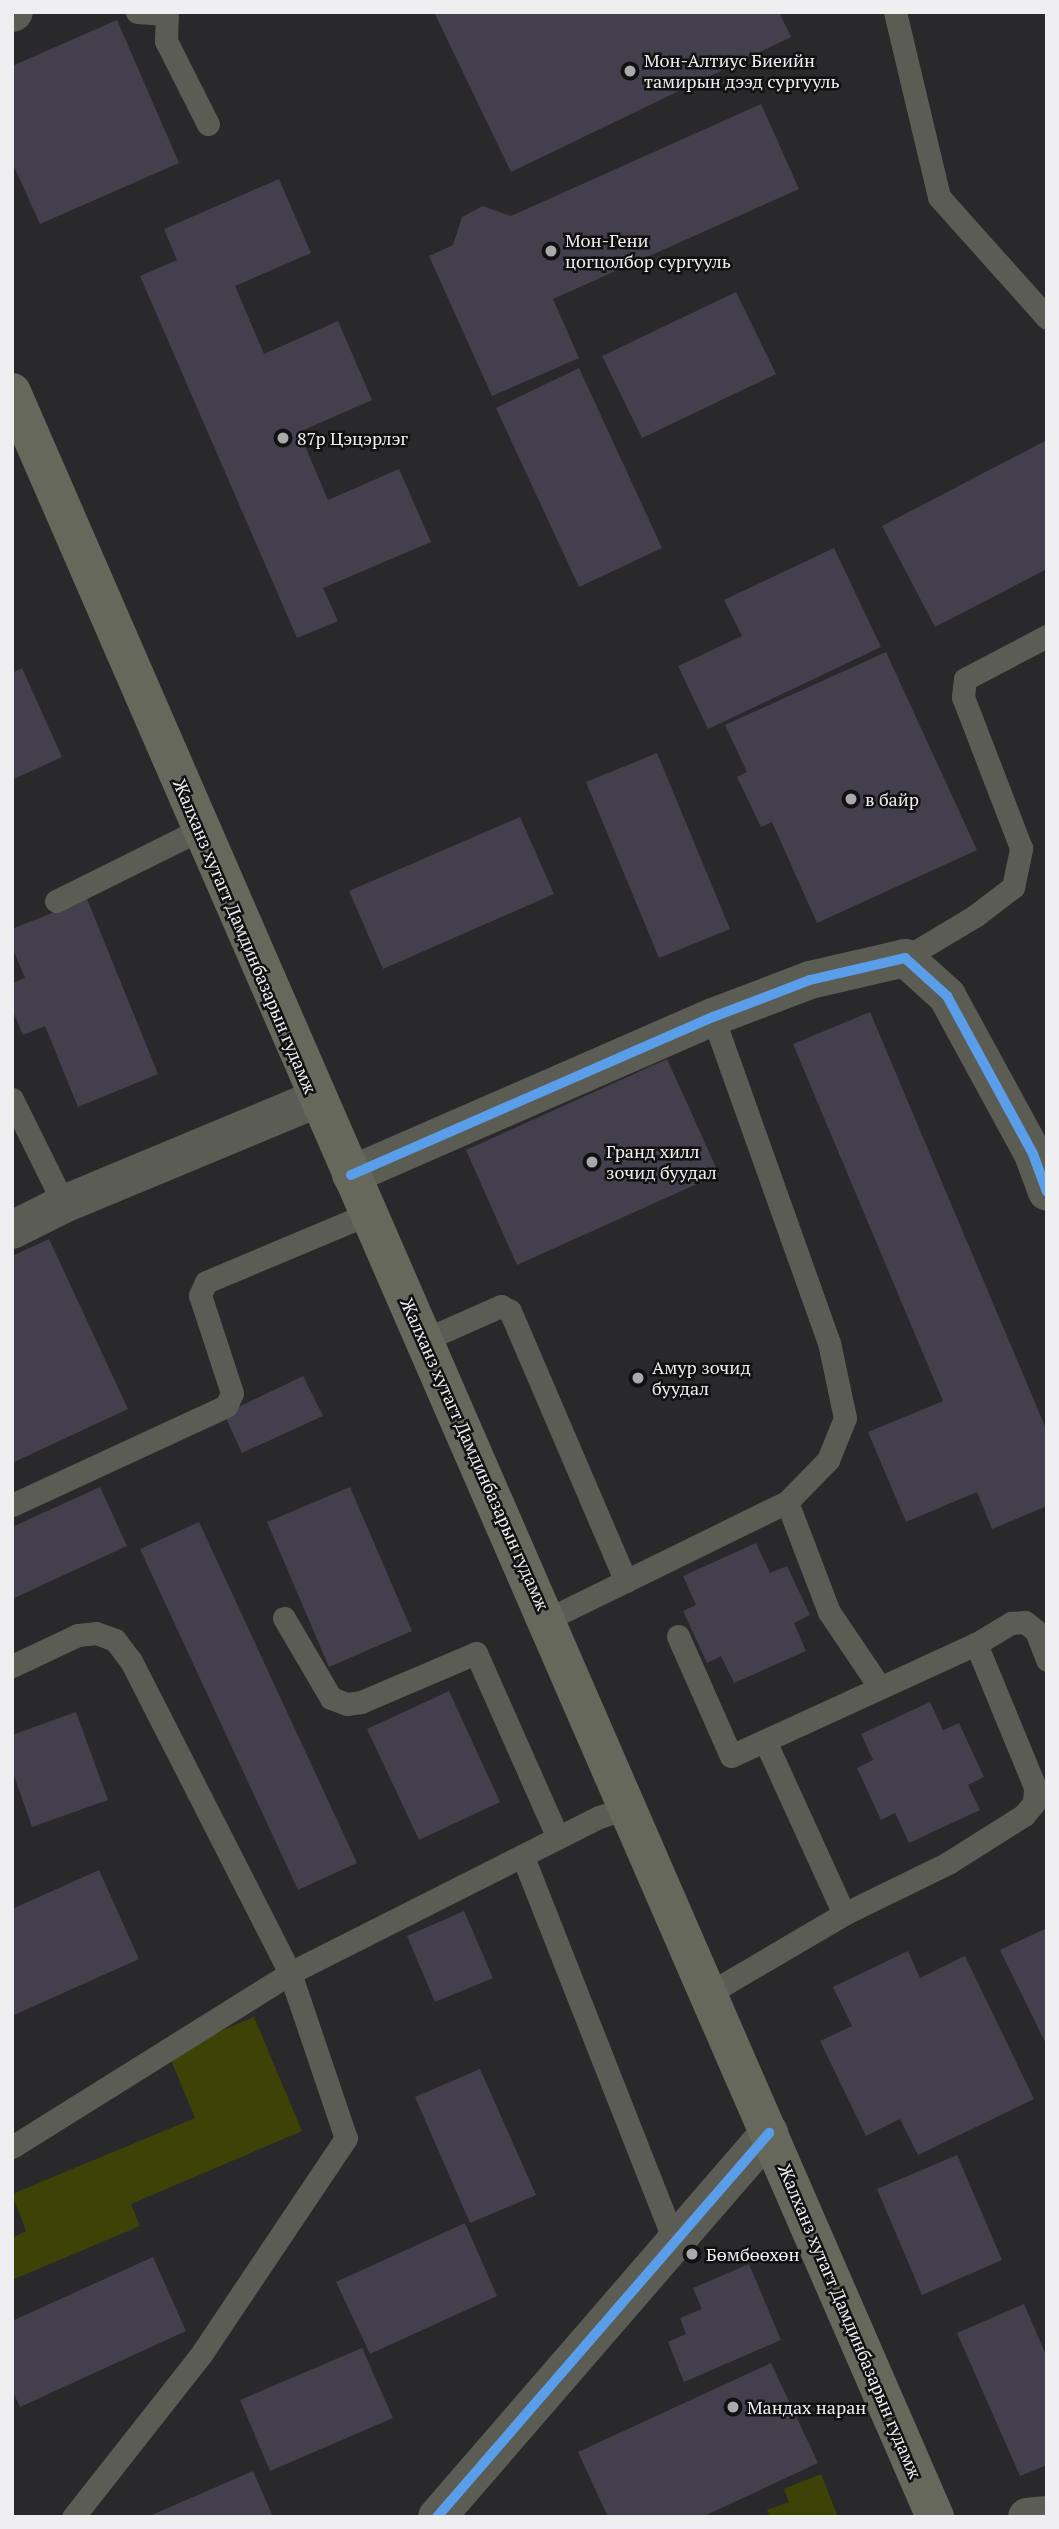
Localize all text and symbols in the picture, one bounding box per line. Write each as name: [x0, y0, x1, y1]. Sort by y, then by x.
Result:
place label: Мон-Алтиус Биеийн тамирын дээд сургууль: [644, 50, 840, 92]
marker: Мон-Алтиус Биеийн тамирын дээд сургууль: [622, 63, 638, 79]
place label: Мон-Гени цогцолбор сургууль: [565, 230, 731, 272]
marker: Мон-Гени цогцолбор сургууль: [543, 243, 559, 259]
place label: 87р Цэцэрлэг: [297, 427, 408, 449]
marker: 87р Цэцэрлэг: [275, 430, 291, 446]
street label: Жалханз хутагт Дамдинбазарын гудамж: [169, 775, 321, 1097]
place label: в байр: [865, 788, 919, 810]
marker: в байр: [843, 791, 859, 807]
place label: Гранд хилл зочид буудал: [606, 1141, 717, 1184]
marker: Гранд хилл зочид буудал: [584, 1154, 600, 1170]
street label: Жалханз хутагт Дамдинбазарын гудамж: [396, 1294, 554, 1614]
place label: Амур зочид буудал: [652, 1357, 751, 1400]
marker: Амур зочид буудал: [630, 1370, 646, 1386]
street label: Жалханз хутагт Дамдинбазарын гудамж: [774, 2160, 926, 2482]
place label: Бөмбөөхөн: [706, 2243, 799, 2265]
marker: Бөмбөөхөн: [684, 2246, 700, 2262]
place label: Мандах наран: [747, 2396, 866, 2418]
marker: Мандах наран: [725, 2399, 741, 2415]

